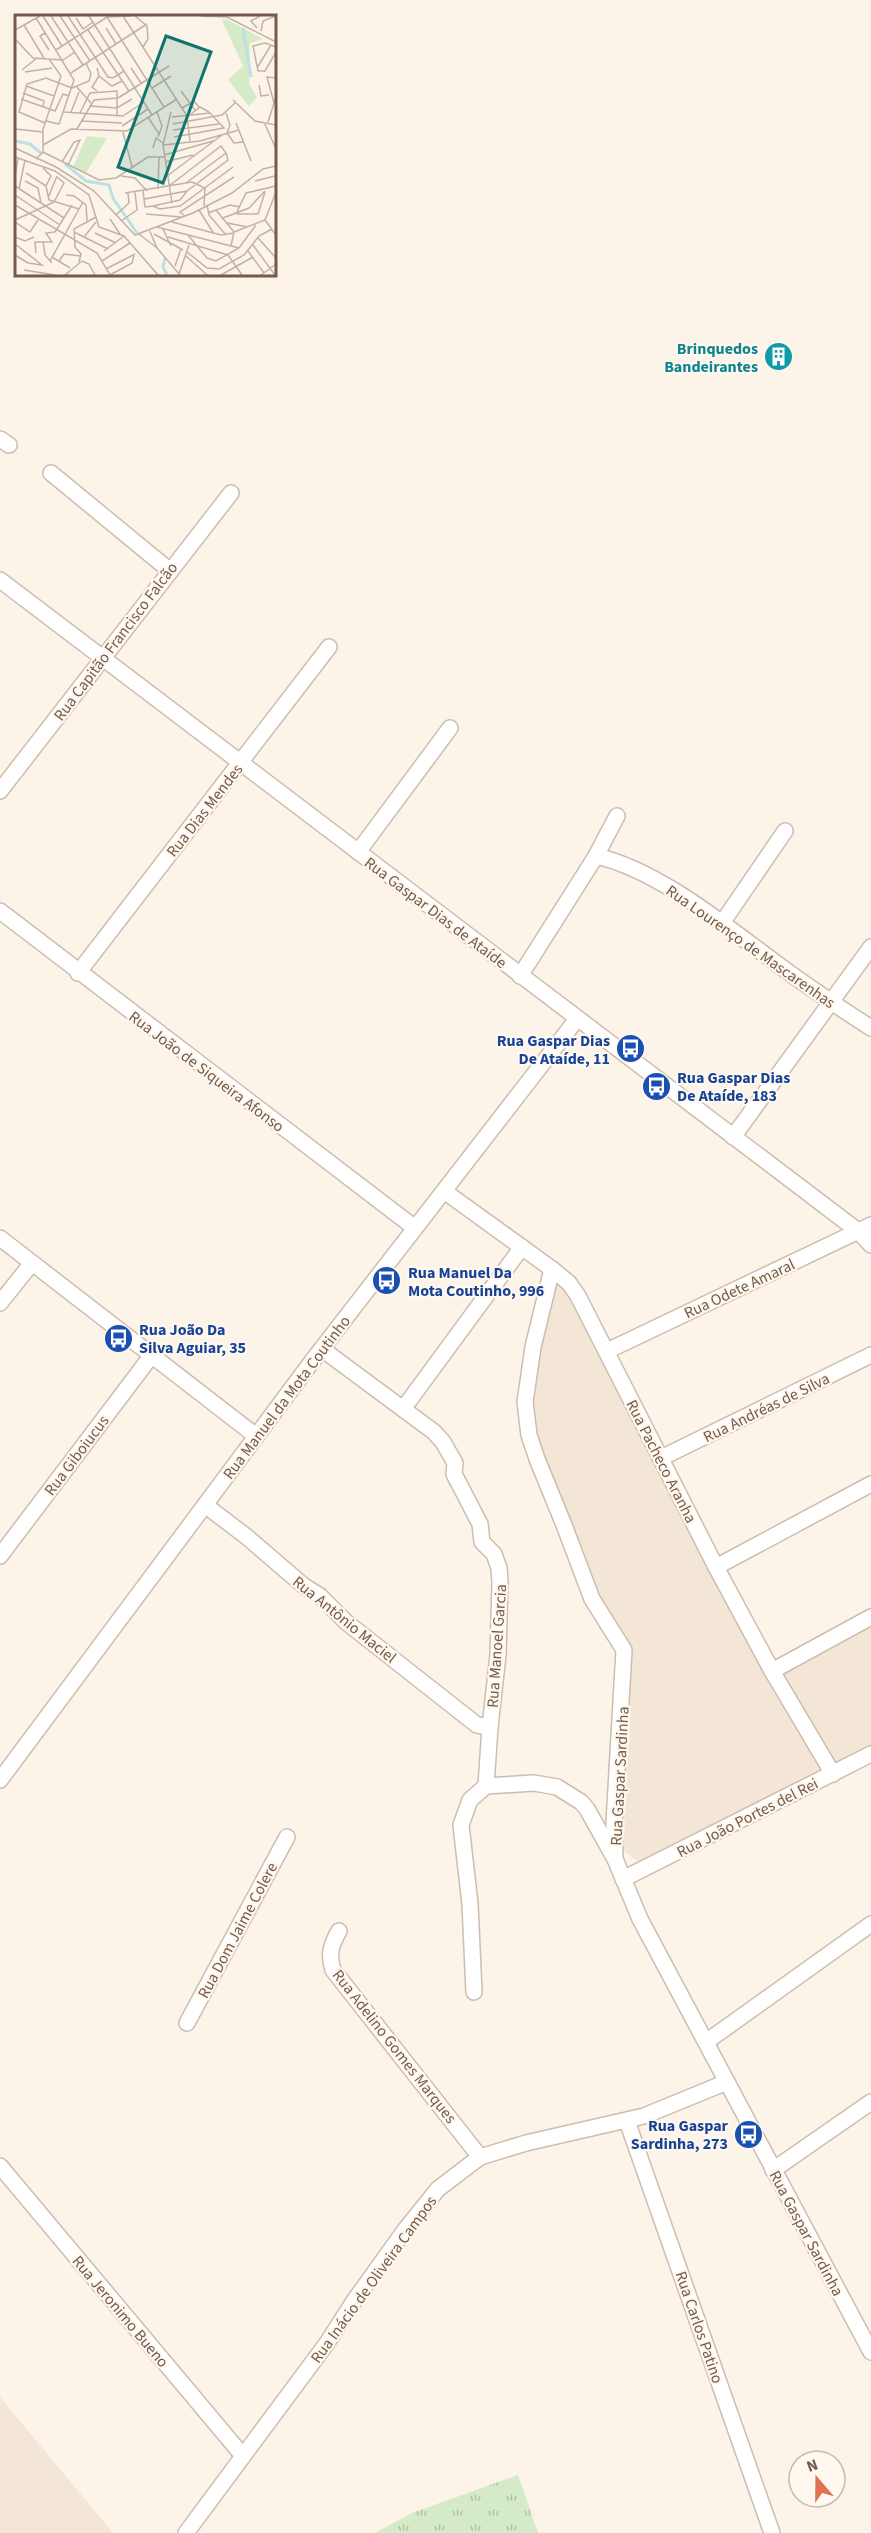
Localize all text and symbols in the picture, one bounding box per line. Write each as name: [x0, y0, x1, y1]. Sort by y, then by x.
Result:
inset map: [15, 15, 276, 276]
place label: Brinquedos Bandeirantes: [664, 338, 758, 378]
building icon: Brinquedos Bandeirantes: [763, 341, 795, 373]
street label: Rua Capitão Francisco Falcão: [49, 558, 183, 726]
street label: Rua Dias Mendes: [161, 759, 248, 862]
street label: Rua Gaspar Dias de Ataíde: [360, 852, 511, 974]
street label: Rua Lourenço de Mascarenhas: [661, 880, 840, 1014]
street label: Rua João de Siqueira Afonso: [124, 1006, 289, 1138]
place label: Rua Gaspar Dias De Ataíde, 11: [497, 1030, 610, 1070]
bus stop icon: Rua Gaspar Dias De Ataíde, 11: [615, 1033, 647, 1065]
place label: Rua Gaspar Dias De Ataíde, 183: [677, 1067, 790, 1107]
bus stop icon: Rua Gaspar Dias De Ataíde, 183: [640, 1070, 672, 1102]
street label: Rua Odete Amaral: [680, 1254, 798, 1324]
place label: Rua Manuel Da Mota Coutinho, 996: [408, 1262, 544, 1302]
bus stop icon: Rua Manuel Da Mota Coutinho, 996: [371, 1265, 403, 1297]
street label: Rua Manuel da Mota Coutinho: [218, 1311, 356, 1484]
place label: Rua João Da Silva Aguiar, 35: [139, 1319, 246, 1359]
bus stop icon: Rua João Da Silva Aguiar, 35: [102, 1322, 134, 1354]
street label: Rua Andréas de Silva: [699, 1368, 833, 1448]
street label: Rua Pacheco Aranha: [620, 1396, 702, 1527]
street label: Rua Giboiucus: [39, 1411, 115, 1500]
street label: Rua Antônio Maciel: [288, 1571, 401, 1669]
street label: Rua Manoel Garcia: [482, 1583, 512, 1709]
street label: Rua Gaspar Sardinha: [605, 1706, 635, 1846]
street label: Rua João Portes del Rei: [673, 1773, 822, 1863]
street label: Rua Dom Jaime Colere: [193, 1858, 283, 2002]
street label: Rua Adelino Gomes Marques: [327, 1965, 462, 2129]
place label: Rua Gaspar Sardinha, 273: [631, 2115, 729, 2155]
bus stop icon: Rua Gaspar Sardinha, 273: [733, 2118, 765, 2150]
street label: Rua Gaspar Sardinha: [764, 2167, 849, 2300]
street label: Rua Inácio de Oliveira Campos: [305, 2191, 442, 2368]
street label: Rua Jeronimo Bueno: [67, 2251, 174, 2372]
street label: Rua Carlos Patino: [670, 2268, 729, 2386]
north arrow: [787, 2449, 847, 2509]
text: N: [803, 2454, 821, 2478]

